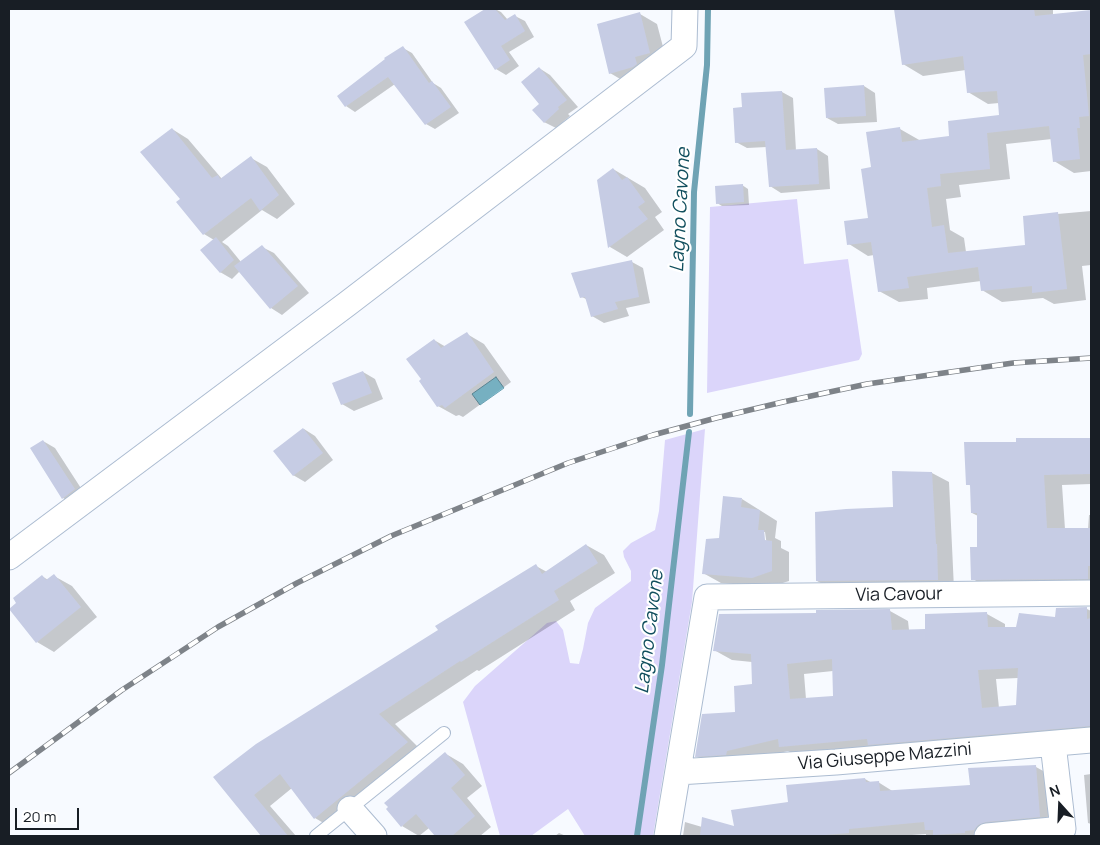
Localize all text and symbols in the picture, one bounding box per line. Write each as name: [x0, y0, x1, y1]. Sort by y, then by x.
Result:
water label: Lagno Cavone: [666, 147, 696, 273]
water label: Lagno Cavone: [631, 569, 669, 695]
street label: Via Cavour: [855, 583, 943, 607]
street label: Via Giuseppe Mazzini: [797, 739, 973, 775]
north arrow: [1035, 780, 1085, 830]
text: N: [1047, 780, 1063, 801]
scale bar: [18, 798, 81, 830]
text: 20 m: [23, 806, 56, 827]

